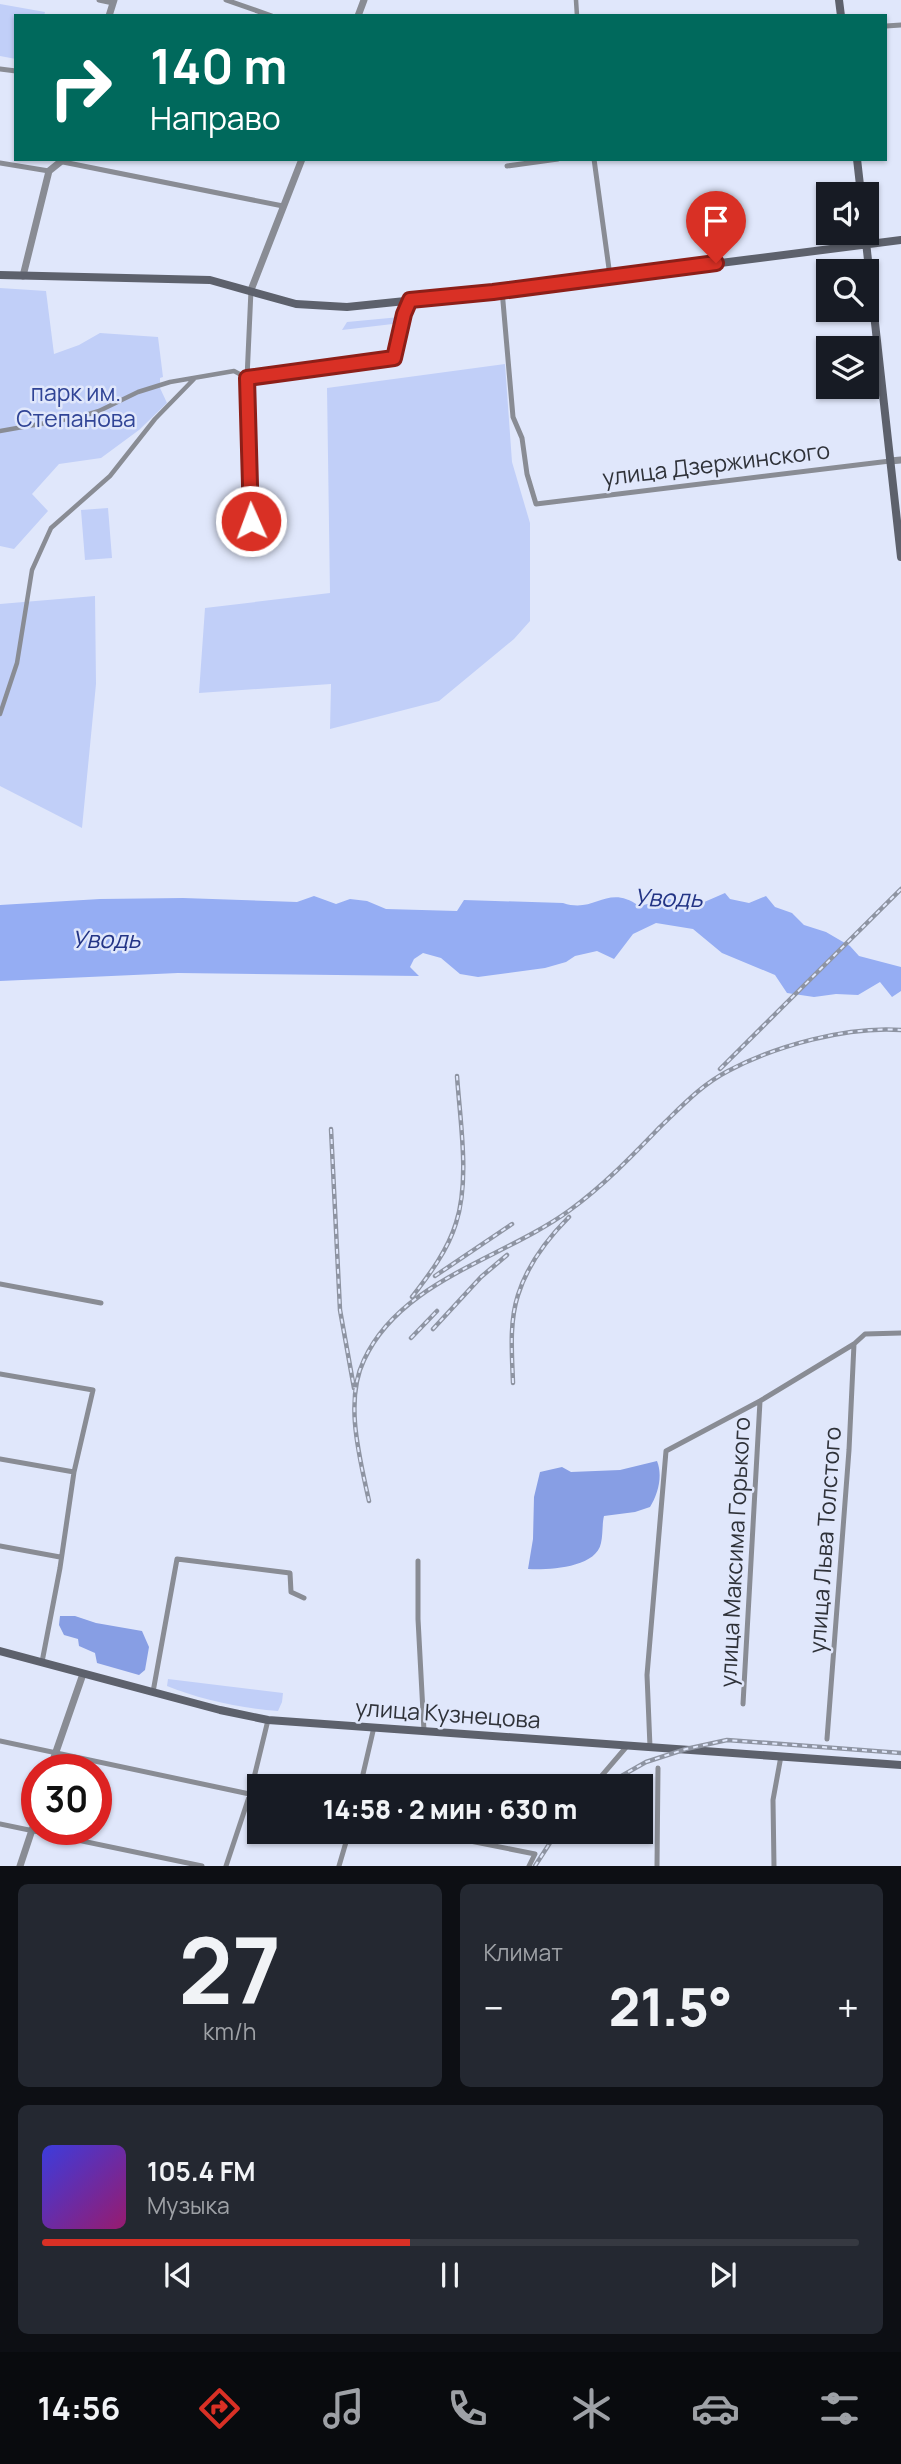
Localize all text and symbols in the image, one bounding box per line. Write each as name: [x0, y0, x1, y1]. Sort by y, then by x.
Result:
text: 140 m: [150, 32, 287, 99]
icon: right: [35, 42, 126, 133]
text: Направо: [150, 96, 281, 140]
map controls: [816, 182, 879, 399]
button: sound: [816, 182, 879, 245]
pin: [686, 191, 746, 263]
icon: arrive: [697, 202, 735, 240]
button: search: [816, 259, 879, 322]
button: layers: [816, 336, 879, 399]
park label: парк им. Степанова: [16, 376, 136, 434]
street label: улица Дзержинского: [600, 433, 832, 493]
position arrow: [214, 484, 288, 558]
water label: Уводь: [633, 880, 704, 914]
water label: Уводь: [72, 922, 142, 955]
street label: улица Максима Горького: [711, 1416, 757, 1688]
street label: улица Льва Толстого: [800, 1425, 848, 1655]
street label: улица Кузнецова: [354, 1691, 542, 1735]
speed limit sign: 30: [21, 1754, 112, 1845]
text: 14:58 · 2 мин · 630 m: [323, 1791, 577, 1827]
text: 27: [178, 1907, 281, 2031]
text: Климат: [484, 1936, 563, 1968]
text: 21.5°: [609, 1971, 732, 2042]
text: −: [484, 1981, 504, 2033]
text: +: [837, 1981, 859, 2033]
text: km/h: [203, 2015, 257, 2047]
text: 105.4 FM: [147, 2153, 256, 2189]
text: Музыка: [147, 2189, 230, 2221]
icon: previous: [159, 2256, 197, 2294]
icon: pause: [431, 2256, 469, 2294]
icon: next: [704, 2256, 742, 2294]
icon: directions: [195, 2384, 244, 2433]
icon: music: [319, 2384, 368, 2433]
icon: phone: [443, 2384, 492, 2433]
icon: climate: [567, 2384, 616, 2433]
icon: car: [691, 2384, 740, 2433]
icon: filters: [815, 2384, 864, 2433]
text: 14:56: [37, 2386, 121, 2430]

